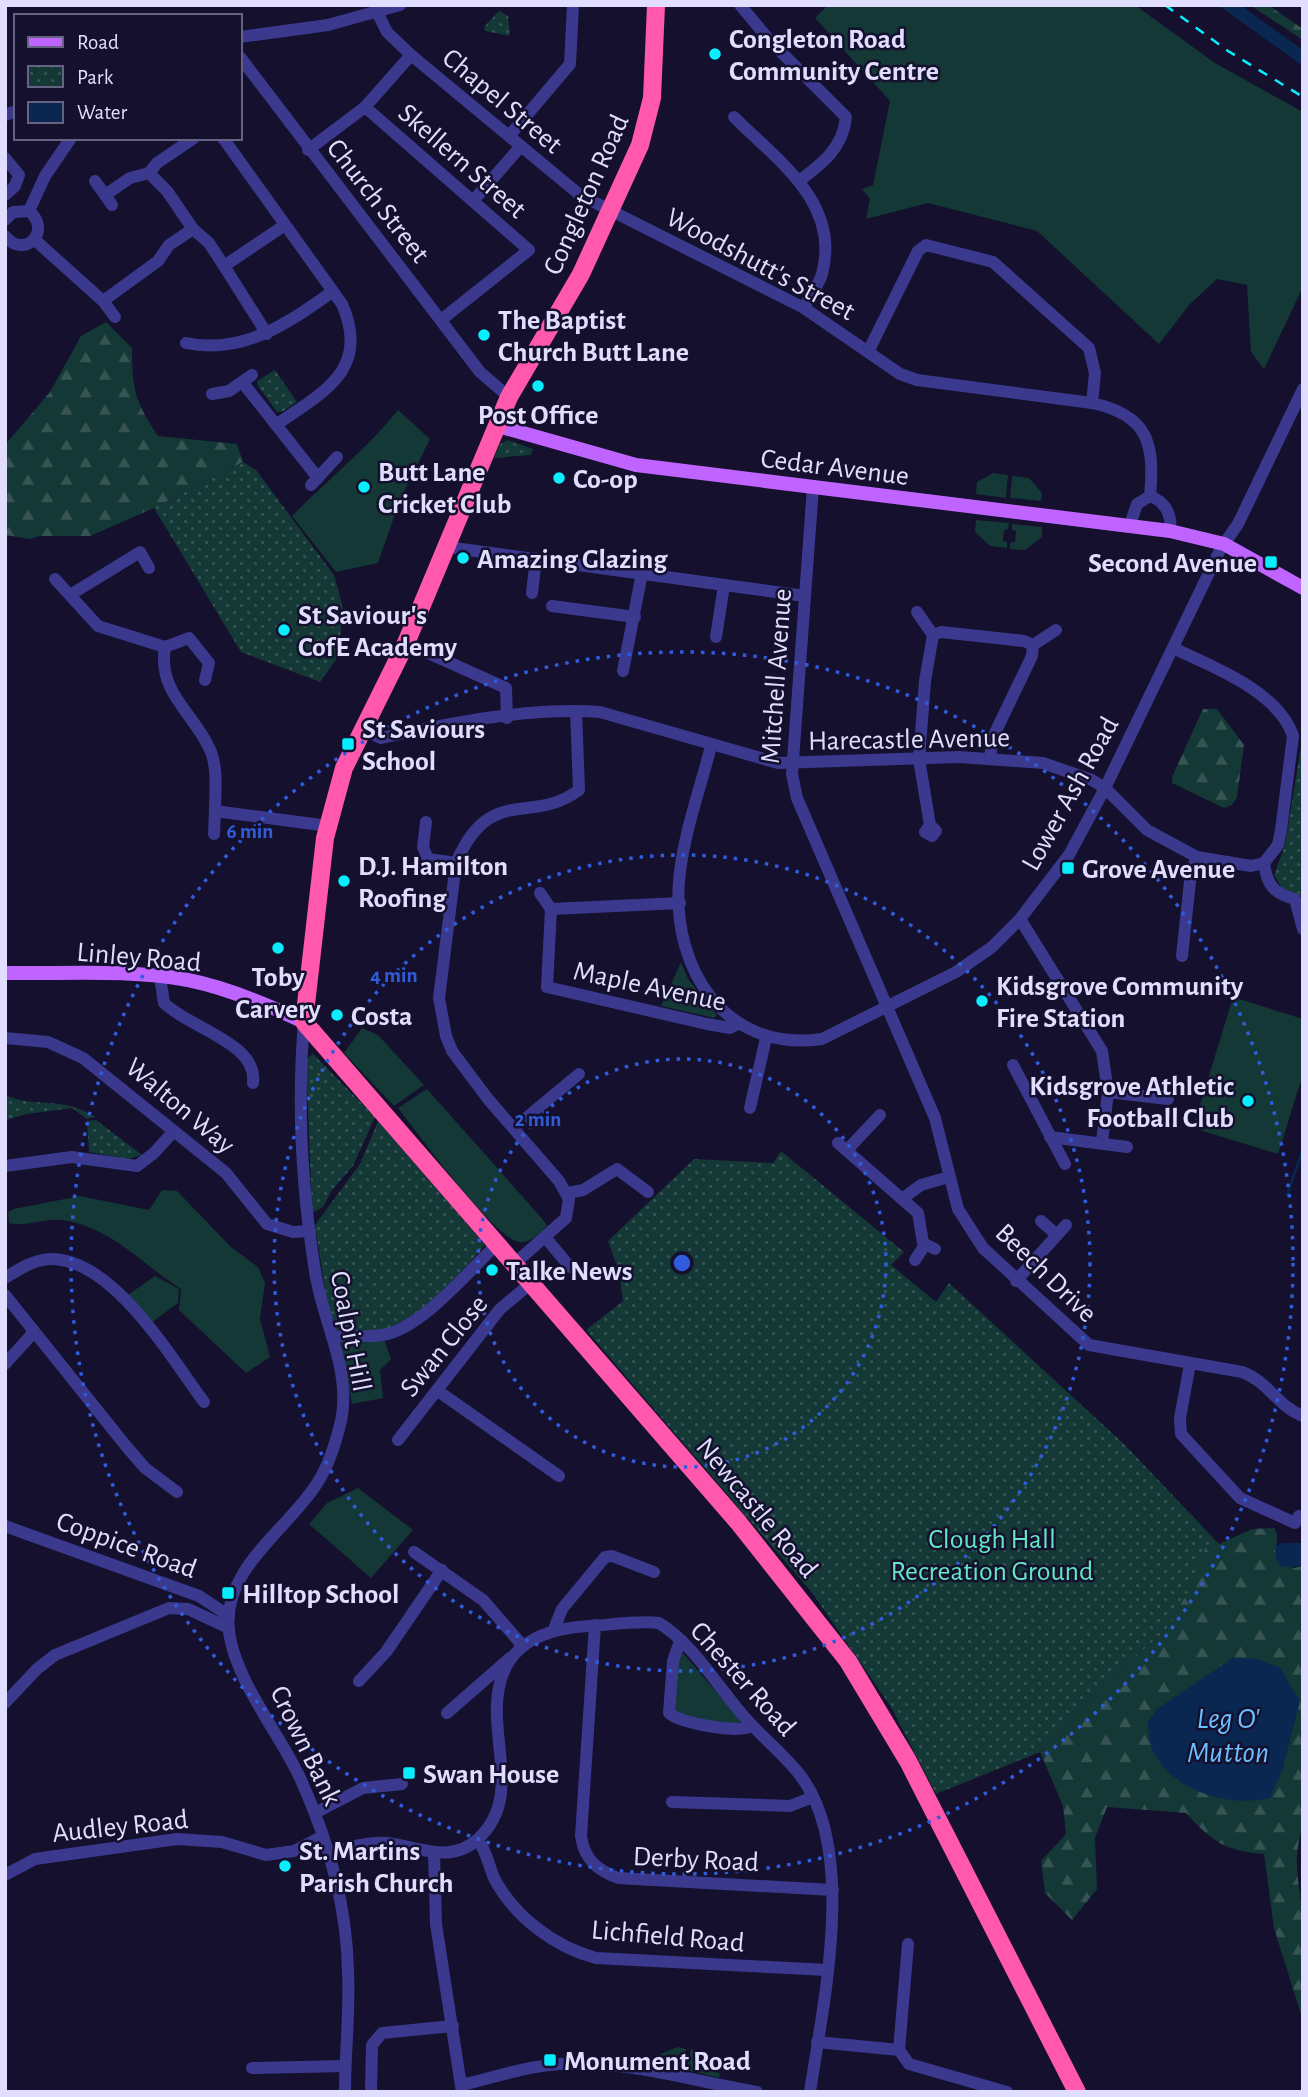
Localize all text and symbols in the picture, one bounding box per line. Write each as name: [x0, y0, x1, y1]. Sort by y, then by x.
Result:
legend: [14, 14, 242, 140]
place label: Congleton Road Community Centre: [729, 26, 939, 86]
text: Road: [77, 32, 119, 53]
street label: Chapel Street: [437, 44, 567, 159]
marker: Congleton Road Community Centre: [707, 46, 723, 62]
text: Park: [77, 67, 114, 88]
street label: Skellern Street: [393, 99, 531, 224]
text: Water: [77, 102, 127, 123]
street label: Congleton Road: [539, 110, 635, 279]
street label: Church Street: [321, 134, 434, 268]
street label: Woodshutt's Street: [661, 203, 859, 326]
place label: The Baptist Church Butt Lane: [498, 307, 689, 367]
marker: The Baptist Church Butt Lane: [476, 327, 492, 343]
marker: Post Office: [530, 378, 546, 394]
place label: Post Office: [478, 402, 598, 430]
street label: Cedar Avenue: [759, 445, 911, 491]
place label: Butt Lane Cricket Club: [378, 459, 511, 519]
place label: Co-op: [573, 466, 638, 494]
marker: Co-op: [551, 470, 567, 486]
marker: Butt Lane Cricket Club: [356, 479, 372, 495]
place label: Amazing Glazing: [477, 546, 668, 574]
marker: Amazing Glazing: [455, 550, 471, 566]
place label: Second Avenue: [1088, 550, 1257, 578]
marker: Second Avenue: [1263, 554, 1279, 570]
street label: Mitchell Avenue: [757, 588, 797, 765]
place label: St Saviour's CofE Academy: [298, 602, 457, 662]
marker: St Saviour's CofE Academy: [276, 622, 292, 638]
street label: Lower Ash Road: [1017, 712, 1124, 876]
place label: St Saviours School: [362, 716, 485, 776]
street label: Harecastle Avenue: [808, 724, 1010, 756]
marker: St Saviours School: [340, 736, 356, 752]
text: 6 min: [227, 821, 273, 842]
place label: D.J. Hamilton Roofing: [358, 853, 508, 913]
place label: Grove Avenue: [1082, 856, 1235, 884]
marker: Grove Avenue: [1060, 860, 1076, 876]
marker: D.J. Hamilton Roofing: [336, 873, 352, 889]
street label: Linley Road: [75, 939, 202, 977]
marker: Toby Carvery: [270, 940, 286, 956]
street label: Maple Avenue: [571, 957, 728, 1017]
place label: Toby Carvery: [235, 964, 321, 1024]
text: 4 min: [370, 965, 418, 986]
place label: Kidsgrove Community Fire Station: [996, 973, 1244, 1033]
marker: Kidsgrove Community Fire Station: [974, 993, 990, 1009]
place label: Costa: [351, 1003, 413, 1031]
marker: Costa: [329, 1007, 345, 1023]
street label: Walton Way: [120, 1053, 239, 1160]
place label: Kidsgrove Athletic Football Club: [1029, 1073, 1234, 1133]
marker: Kidsgrove Athletic Football Club: [1240, 1093, 1256, 1109]
text: 2 min: [515, 1109, 561, 1130]
street label: Beech Drive: [990, 1219, 1102, 1328]
centre of rings: [670, 1251, 694, 1275]
place label: Talke News: [506, 1258, 632, 1286]
marker: Talke News: [484, 1262, 500, 1278]
street label: Coalpit Hill: [325, 1269, 375, 1394]
street label: Swan Close: [396, 1290, 494, 1402]
street label: Newcastle Road: [690, 1433, 823, 1583]
street label: Coppice Road: [52, 1508, 200, 1584]
park label: Clough Hall Recreation Ground: [890, 1526, 1094, 1586]
place label: Hilltop School: [242, 1581, 399, 1609]
marker: Hilltop School: [220, 1585, 236, 1601]
street label: Chester Road: [684, 1617, 801, 1742]
street label: Crown Bank: [264, 1682, 346, 1810]
water label: Leg O' Mutton: [1187, 1704, 1269, 1768]
place label: Swan House: [423, 1761, 559, 1789]
marker: Swan House: [401, 1765, 417, 1781]
street label: Audley Road: [51, 1806, 190, 1848]
place label: St. Martins Parish Church: [299, 1838, 453, 1898]
street label: Derby Road: [632, 1843, 760, 1877]
marker: St. Martins Parish Church: [277, 1858, 293, 1874]
street label: Lichfield Road: [590, 1916, 746, 1958]
place label: Monument Road: [564, 2048, 751, 2076]
marker: Monument Road: [542, 2052, 558, 2068]

